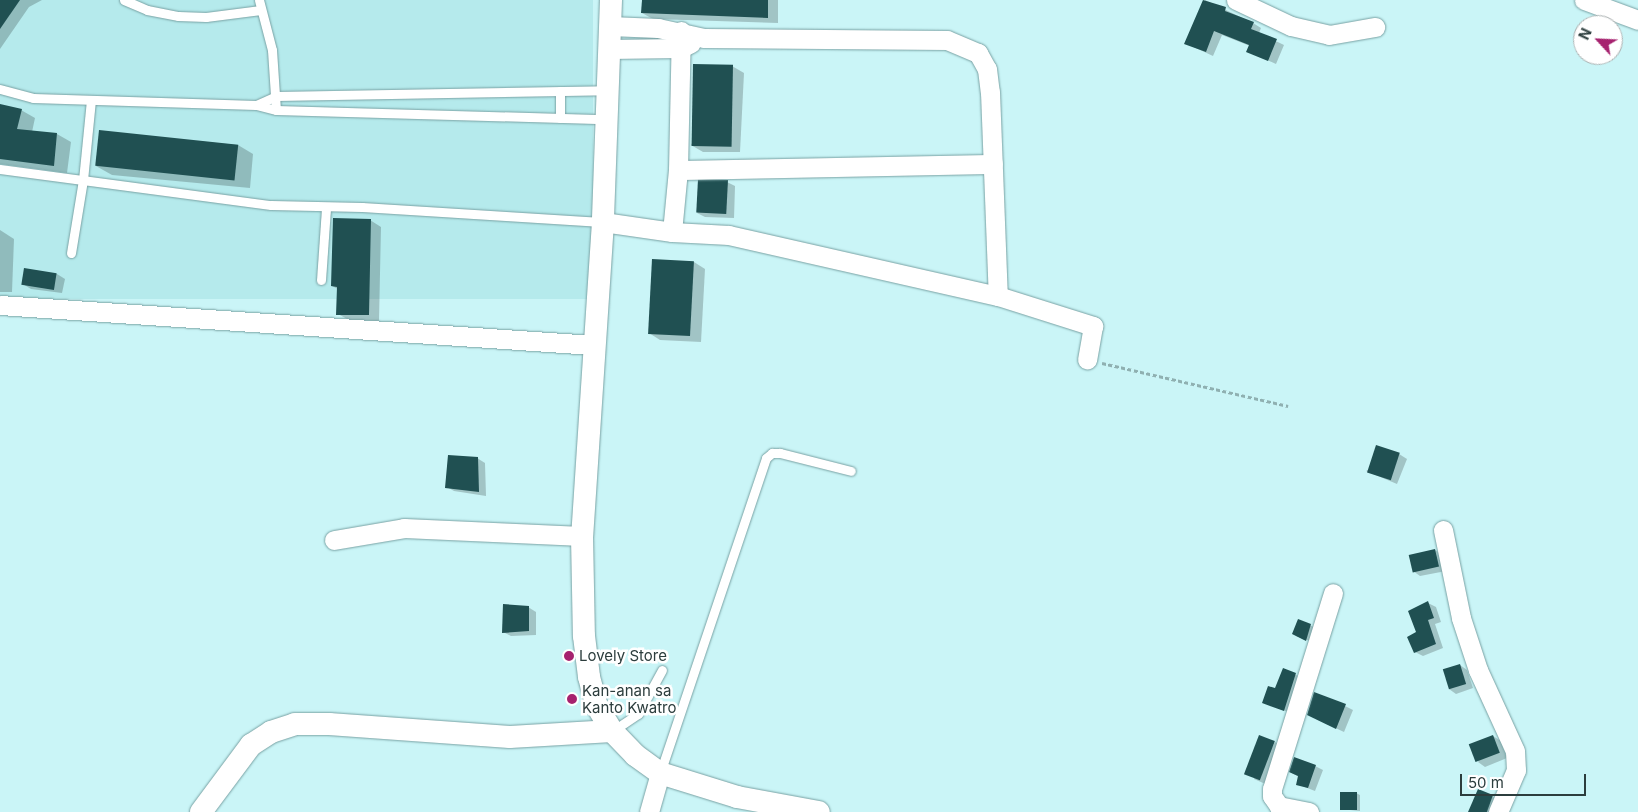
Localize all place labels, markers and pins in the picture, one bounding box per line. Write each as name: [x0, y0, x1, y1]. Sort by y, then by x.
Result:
place label: Lovely Store: [579, 647, 667, 665]
marker: Lovely Store: [563, 650, 575, 662]
place label: Kan-anan sa Kanto Kwatro: [582, 681, 676, 716]
marker: Kan-anan sa Kanto Kwatro: [566, 693, 578, 705]

